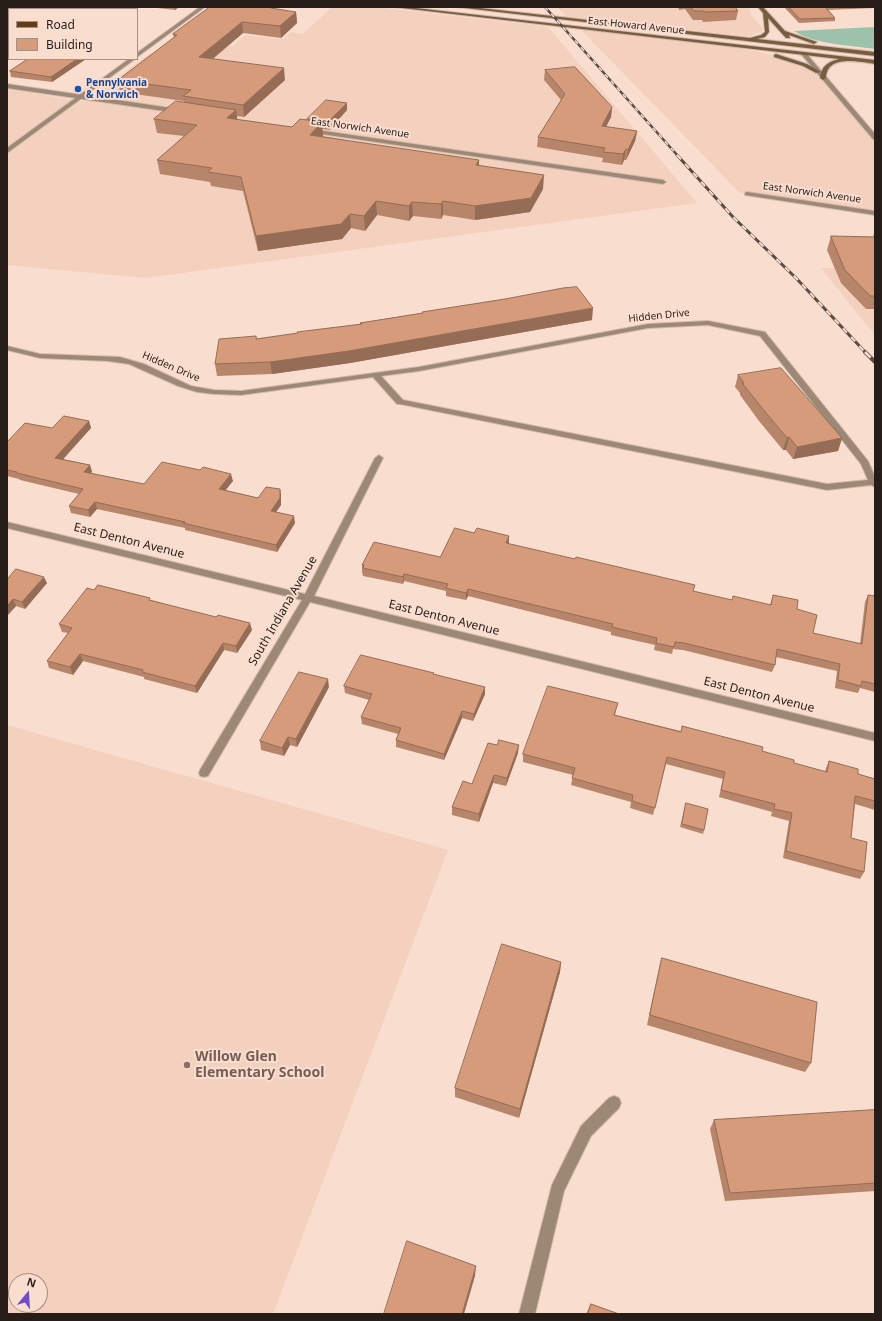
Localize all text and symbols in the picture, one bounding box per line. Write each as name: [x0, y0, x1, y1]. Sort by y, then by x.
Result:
legend: [8, 8, 138, 60]
street label: East Howard Avenue: [587, 15, 685, 37]
text: Road: [46, 16, 75, 33]
text: Building: [46, 36, 93, 53]
place label: Pennylvania & Norwich: [86, 77, 147, 100]
marker: Pennylvania & Norwich: [73, 84, 83, 94]
street label: East Norwich Avenue: [310, 115, 410, 141]
street label: East Norwich Avenue: [762, 180, 862, 206]
street label: Hidden Drive: [628, 307, 690, 325]
street label: Hidden Drive: [140, 349, 202, 385]
street label: East Denton Avenue: [72, 520, 186, 562]
street label: South Indiana Avenue: [246, 554, 320, 668]
street label: East Denton Avenue: [387, 597, 501, 639]
street label: East Denton Avenue: [702, 674, 816, 716]
place label: Willow Glen Elementary School: [195, 1049, 325, 1082]
marker: Willow Glen Elementary School: [182, 1060, 192, 1070]
north arrow: [8, 1273, 48, 1313]
text: N: [25, 1274, 38, 1291]

